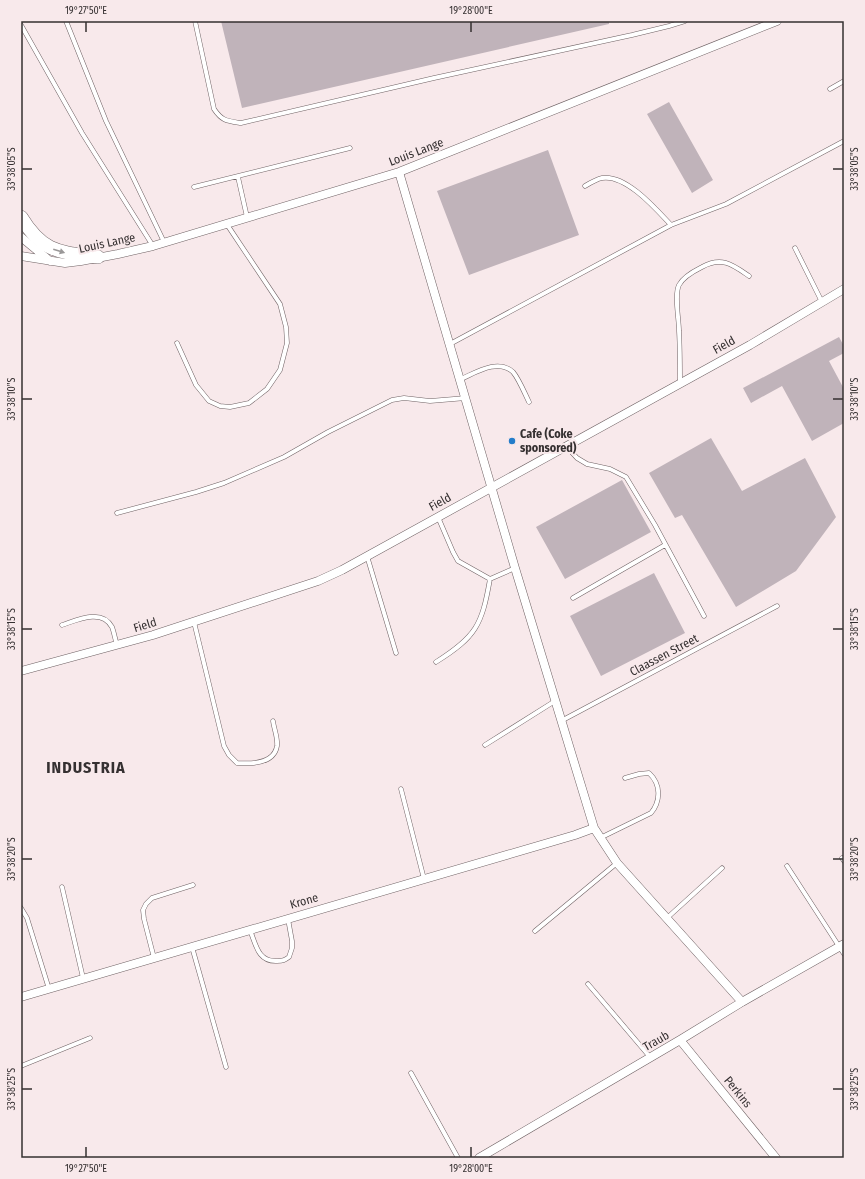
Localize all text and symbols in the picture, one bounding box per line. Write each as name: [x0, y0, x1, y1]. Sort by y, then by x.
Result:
text: 19°27'50"E: [65, 5, 107, 17]
text: 19°28'00"E: [449, 5, 493, 17]
street label: Louis Lange: [387, 135, 445, 169]
text: 33°38'05"S: [6, 147, 18, 191]
text: 33°38'05"S: [849, 147, 861, 191]
street label: Louis Lange: [77, 230, 137, 256]
one-way arrow: [54, 248, 66, 254]
street label: Field: [710, 333, 738, 357]
text: 33°38'10"S: [6, 378, 18, 420]
text: 33°38'10"S: [849, 378, 861, 420]
place label: Cafe (Coke sponsored): [520, 427, 577, 455]
marker: Cafe (Coke sponsored): [507, 436, 517, 446]
street label: Field: [426, 490, 454, 514]
text: 33°38'15"S: [6, 608, 18, 650]
text: 33°38'15"S: [849, 608, 861, 650]
street label: Field: [132, 615, 158, 635]
street label: Claassen Street: [627, 631, 701, 679]
district label: INDUSTRIA: [46, 758, 126, 777]
text: 33°38'20"S: [6, 837, 18, 881]
text: 33°38'20"S: [849, 837, 861, 881]
street label: Krone: [288, 890, 320, 912]
street label: Traub: [641, 1028, 671, 1054]
text: 33°38'25"S: [6, 1068, 18, 1110]
text: 33°38'25"S: [849, 1068, 861, 1110]
street label: Perkins: [721, 1074, 755, 1110]
text: 19°27'50"E: [65, 1163, 107, 1175]
text: 19°28'00"E: [449, 1163, 493, 1175]

